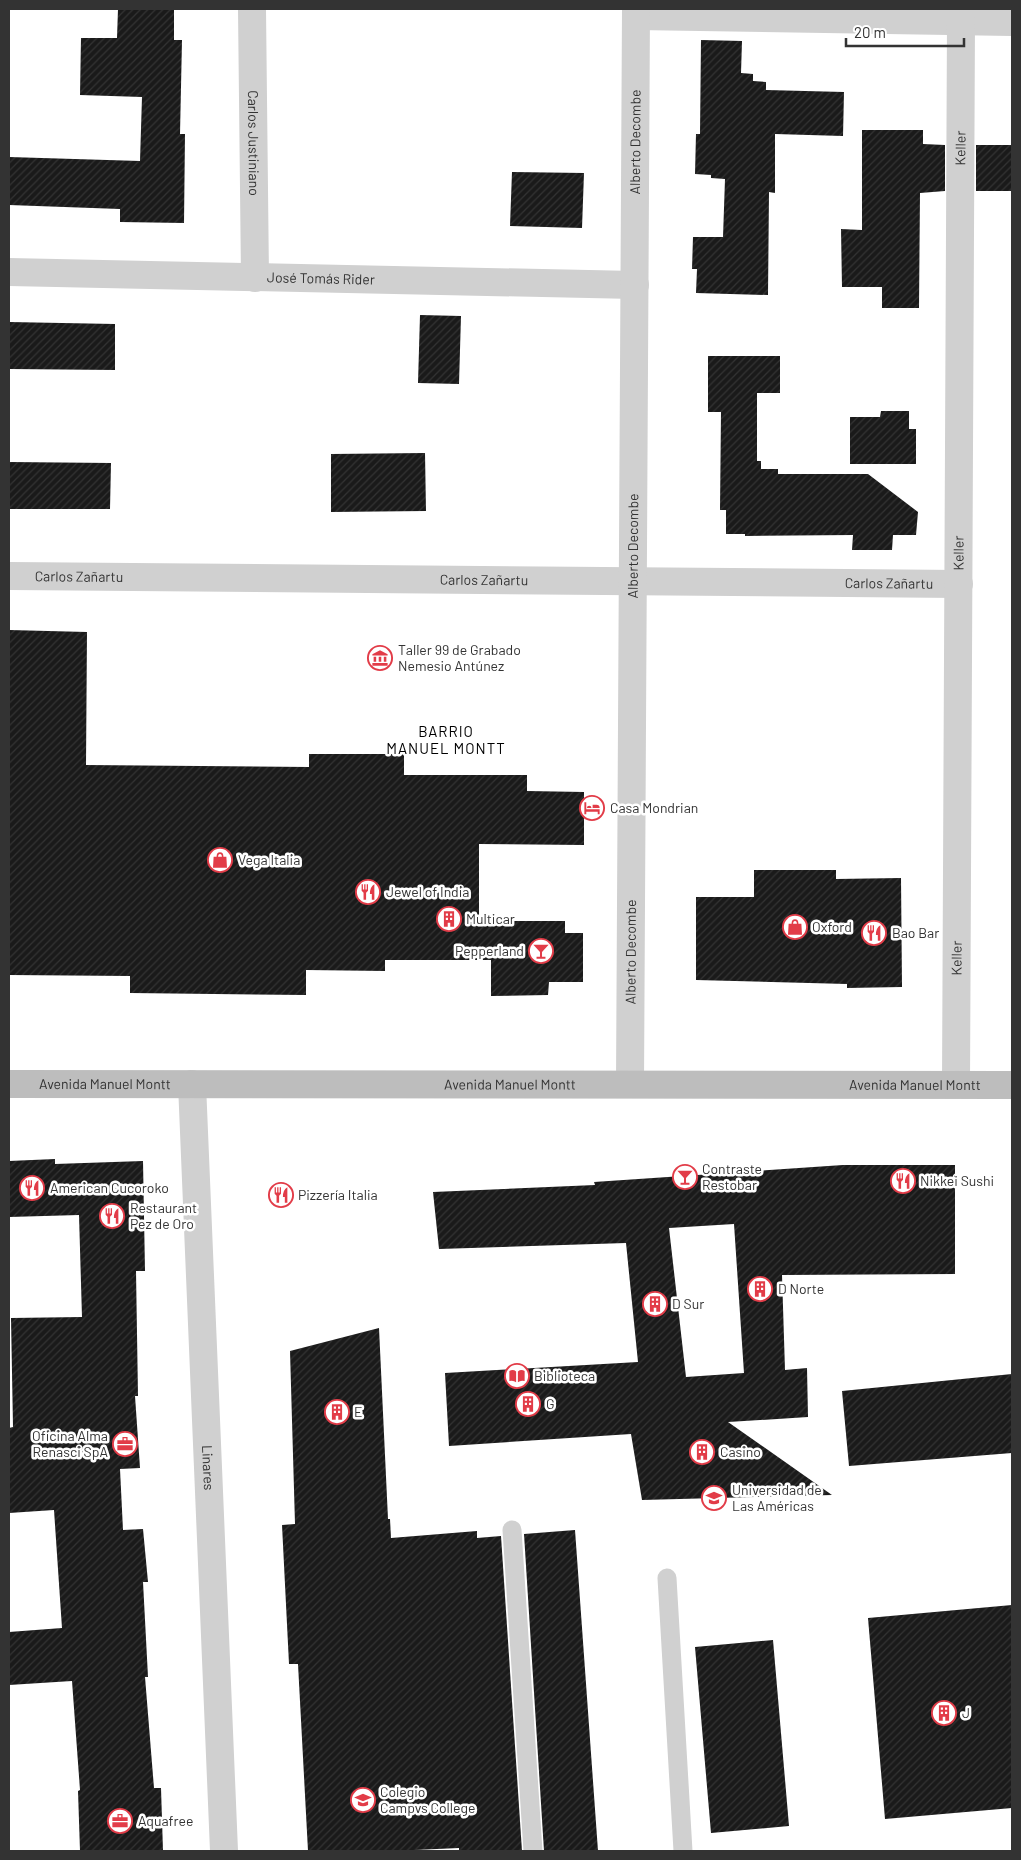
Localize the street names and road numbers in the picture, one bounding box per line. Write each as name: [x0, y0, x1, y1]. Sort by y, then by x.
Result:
street label: Alberto Decombe: [626, 89, 644, 195]
street label: Carlos Justiniano: [245, 90, 263, 196]
street label: Keller: [951, 131, 968, 165]
street label: José Tomás Rider: [267, 268, 375, 288]
street label: Alberto Decombe: [624, 493, 641, 599]
street label: Keller: [949, 536, 967, 570]
street label: Carlos Zañartu: [35, 567, 123, 585]
street label: Carlos Zañartu: [440, 571, 528, 588]
street label: Carlos Zañartu: [845, 574, 933, 592]
street label: Alberto Decombe: [621, 899, 639, 1005]
street label: Keller: [948, 941, 965, 975]
street label: Avenida Manuel Montt: [39, 1075, 171, 1092]
street label: Avenida Manuel Montt: [444, 1075, 576, 1093]
street label: Avenida Manuel Montt: [849, 1076, 981, 1093]
street label: Linares: [199, 1445, 218, 1491]

